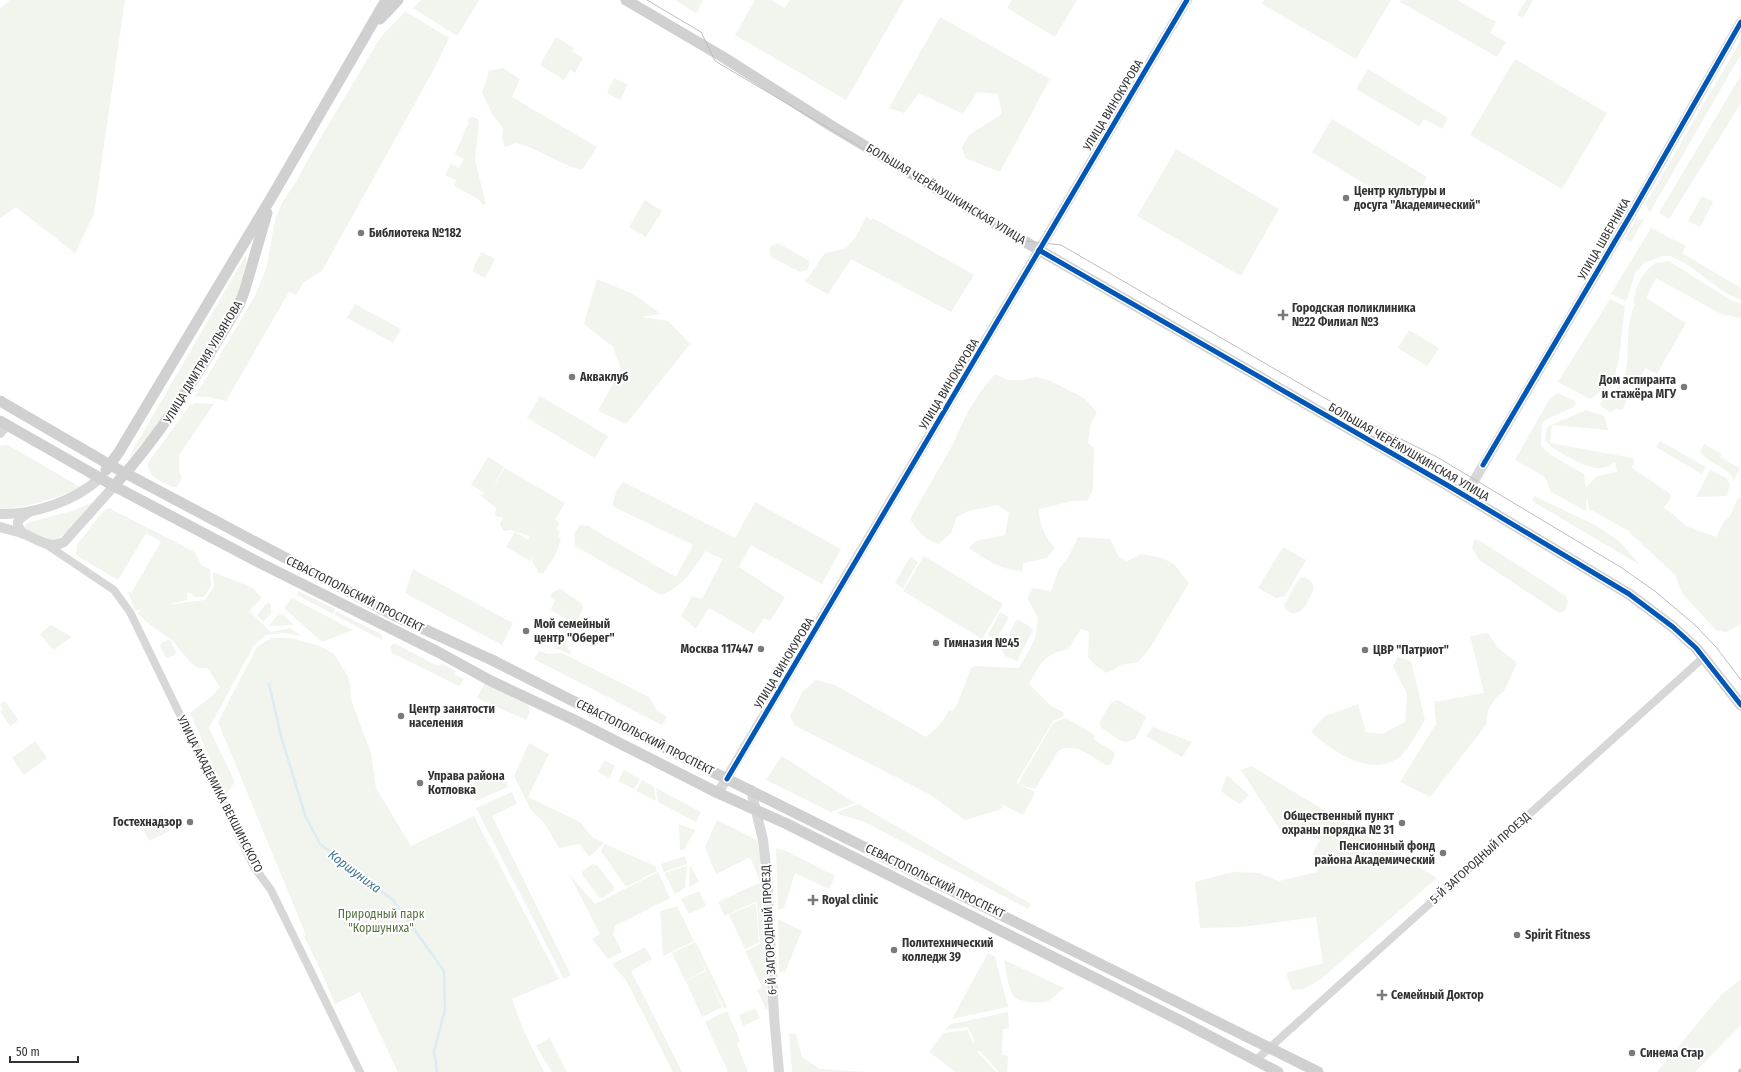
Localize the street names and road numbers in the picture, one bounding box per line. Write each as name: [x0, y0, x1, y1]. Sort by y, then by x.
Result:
street label: УЛИЦА ВИНОКУРОВА: [1080, 56, 1146, 154]
street label: БОЛЬШАЯ ЧЕРЁМУШКИНСКАЯ УЛИЦА: [864, 140, 1029, 248]
street label: УЛИЦА ШВЕРНИКА: [1574, 195, 1633, 283]
street label: УЛИЦА ДМИТРИЯ УЛЬЯНОВА: [160, 298, 245, 427]
street label: УЛИЦА ВИНОКУРОВА: [916, 335, 982, 433]
street label: БОЛЬШАЯ ЧЕРЁМУШКИНСКАЯ УЛИЦА: [1326, 399, 1493, 504]
street label: СЕВАСТОПОЛЬСКИЙ ПРОСПЕКТ: [284, 552, 427, 635]
street label: УЛИЦА ВИНОКУРОВА: [751, 614, 817, 712]
street label: СЕВАСТОПОЛЬСКИЙ ПРОСПЕКТ: [574, 695, 717, 778]
street label: УЛИЦА АКАДЕМИКА ВЕКШИНСКОГО: [174, 712, 266, 875]
street label: 5-Й ЗАГОРОДНЫЙ ПРОЕЗД: [1426, 808, 1533, 907]
street label: СЕВАСТОПОЛЬСКИЙ ПРОСПЕКТ: [863, 840, 1008, 921]
street label: 6-Й ЗАГОРОДНЫЙ ПРОЕЗД: [758, 864, 779, 995]

